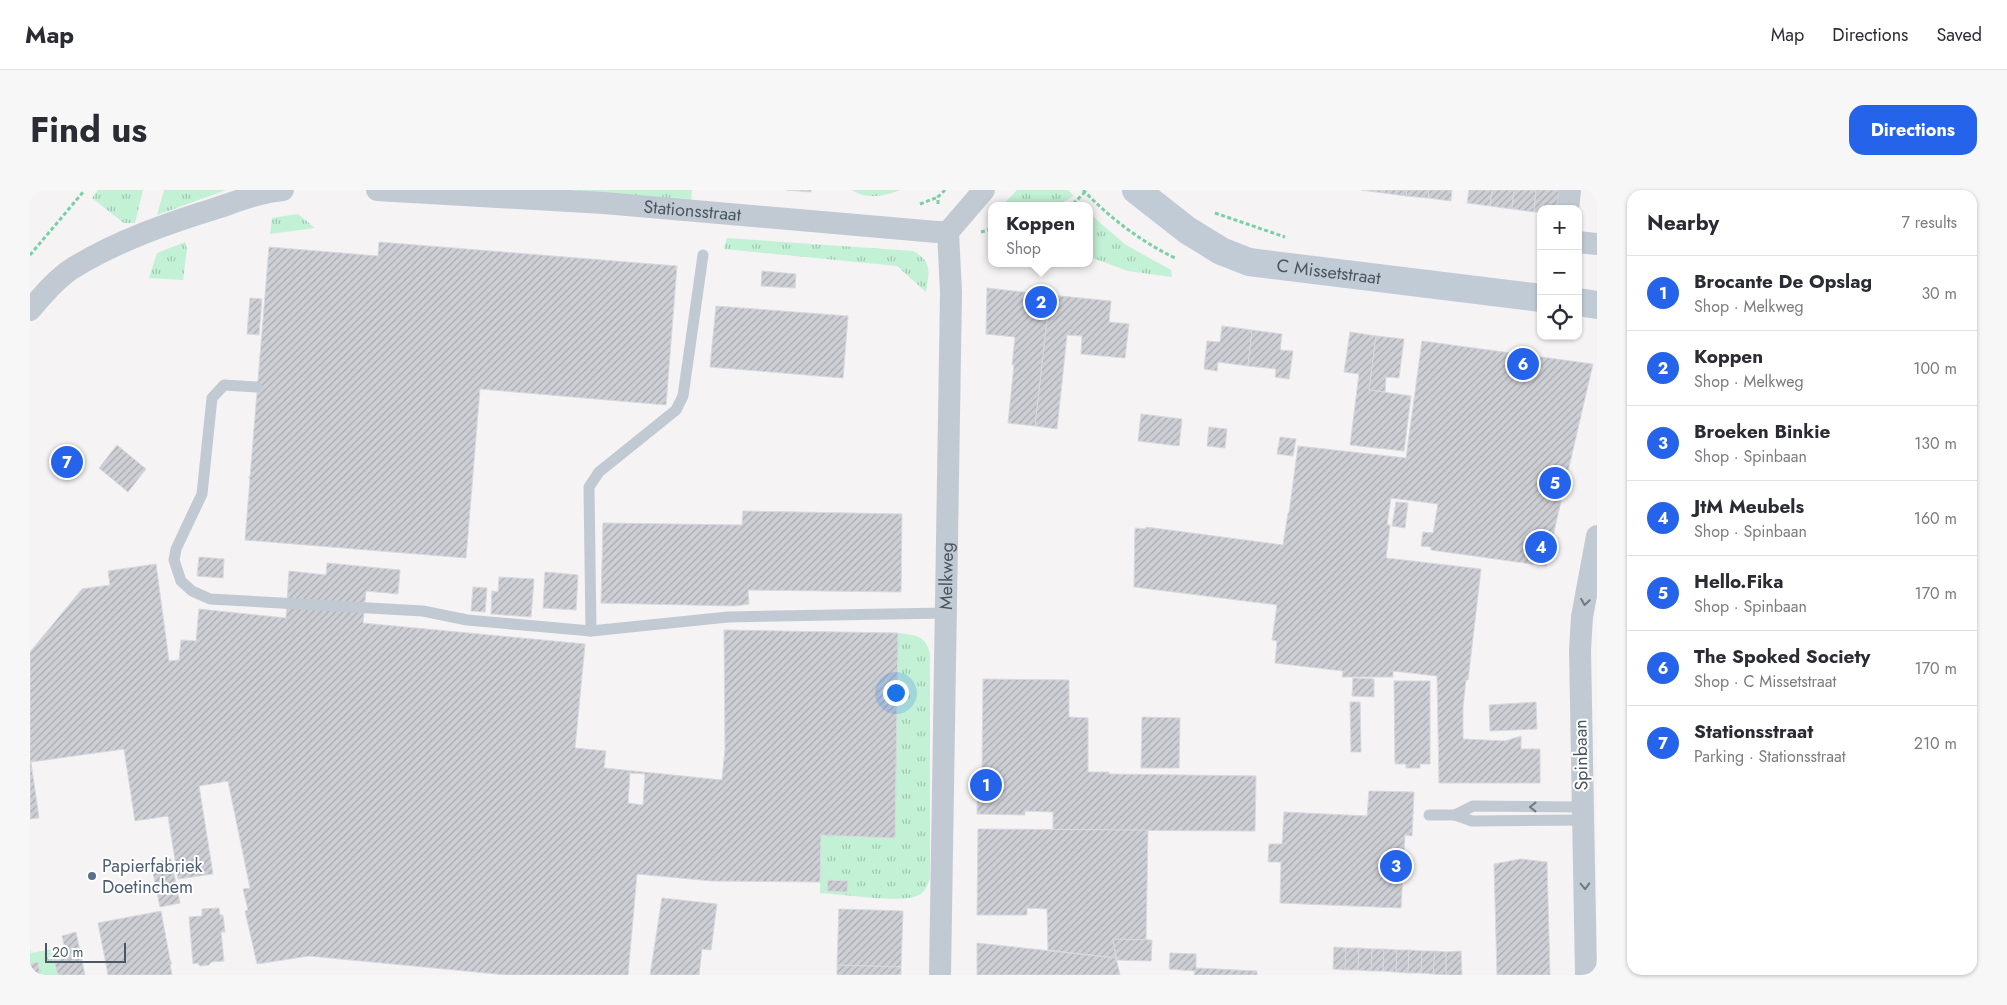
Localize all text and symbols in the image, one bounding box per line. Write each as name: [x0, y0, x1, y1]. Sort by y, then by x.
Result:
text: Map: [25, 17, 74, 52]
text: Map: [1771, 22, 1804, 48]
text: Directions: [1832, 22, 1908, 48]
text: Saved: [1936, 22, 1982, 48]
text: Find us: [30, 105, 147, 155]
button: Directions: [1849, 105, 1977, 155]
street label: Stationsstraat: [642, 193, 743, 228]
popup: [988, 202, 1093, 267]
map controls: [1537, 205, 1582, 340]
button: +: [1537, 205, 1582, 250]
text: Nearby: [1647, 208, 1719, 238]
text: Koppen: [1006, 210, 1075, 237]
text: 7 results: [1901, 211, 1957, 234]
text: Shop: [1006, 237, 1041, 260]
button: −: [1537, 250, 1582, 295]
street label: C Missetstraat: [1275, 253, 1383, 291]
text: Brocante De Opslag: [1694, 268, 1872, 295]
text: 1: [1659, 282, 1667, 305]
text: 30 m: [1921, 282, 1957, 305]
pin: 2: [1025, 283, 1057, 321]
button: locate: [1537, 295, 1582, 340]
text: Shop · Melkweg: [1694, 295, 1804, 318]
text: Koppen: [1694, 343, 1763, 370]
pin: 6: [1507, 345, 1539, 383]
text: 2: [1658, 357, 1668, 380]
text: 100 m: [1913, 357, 1957, 380]
text: Shop · Melkweg: [1694, 370, 1804, 393]
text: Broeken Binkie: [1694, 418, 1830, 445]
text: 3: [1658, 432, 1668, 455]
text: 130 m: [1914, 432, 1957, 455]
pin: 7: [51, 443, 83, 481]
text: Shop · Spinbaan: [1694, 445, 1807, 468]
pin: 5: [1539, 464, 1571, 502]
text: JtM Meubels: [1694, 493, 1804, 520]
text: 4: [1657, 507, 1669, 530]
text: 160 m: [1914, 507, 1957, 530]
text: Shop · Spinbaan: [1694, 520, 1807, 543]
pin: 4: [1525, 528, 1557, 566]
street label: Melkweg: [933, 542, 960, 610]
text: Hello.Fika: [1694, 568, 1783, 595]
text: 5: [1658, 582, 1668, 605]
text: 170 m: [1915, 582, 1957, 605]
text: Shop · Spinbaan: [1694, 595, 1807, 618]
one-way arrow: [1580, 597, 1590, 606]
text: The Spoked Society: [1694, 643, 1870, 670]
text: 6: [1658, 657, 1668, 680]
text: 170 m: [1915, 657, 1957, 680]
text: Shop · C Missetstraat: [1694, 670, 1836, 693]
your location: [883, 680, 909, 706]
text: Stationsstraat: [1694, 718, 1813, 745]
street label: Spinbaan: [1567, 719, 1595, 791]
text: 7: [1658, 732, 1668, 755]
text: 210 m: [1914, 732, 1957, 755]
text: Parking · Stationsstraat: [1694, 745, 1846, 768]
pin: 1: [970, 766, 1002, 804]
one-way arrow: [1529, 802, 1537, 812]
pin: 3: [1380, 847, 1412, 885]
place label: Papierfabriek Doetinchem: [102, 853, 203, 900]
marker: Papierfabriek Doetinchem: [86, 870, 98, 882]
one-way arrow: [1579, 882, 1590, 890]
scale bar: [45, 940, 126, 963]
text: 20 m: [52, 942, 84, 962]

